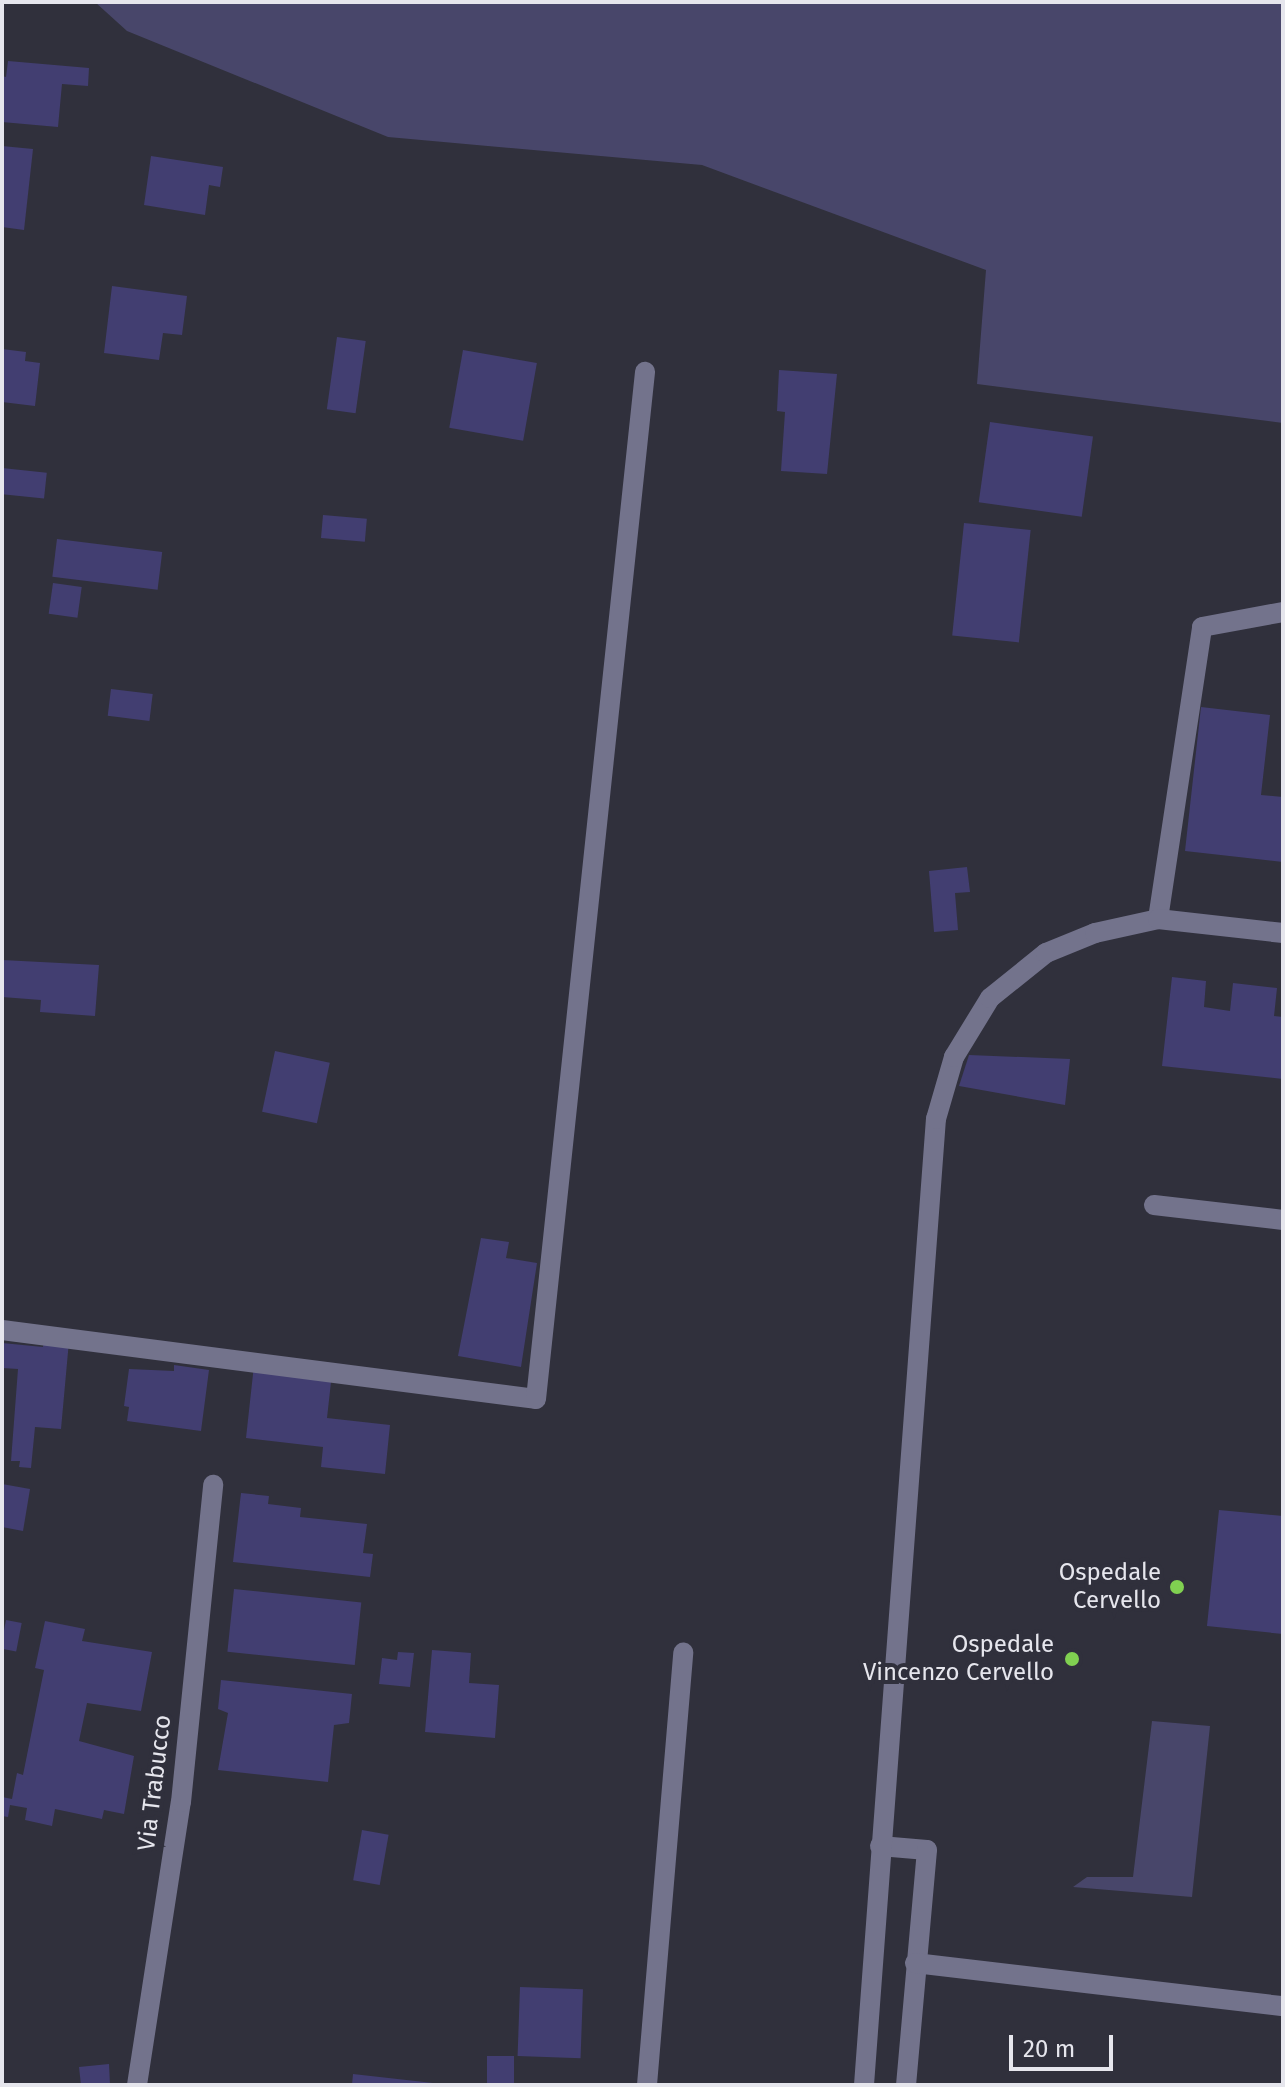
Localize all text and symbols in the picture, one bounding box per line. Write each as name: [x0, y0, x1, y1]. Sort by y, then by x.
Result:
place label: Ospedale Cervello: [1059, 1559, 1161, 1615]
marker: Ospedale Cervello: [1168, 1578, 1186, 1596]
place label: Ospedale Vincenzo Cervello: [863, 1631, 1054, 1687]
marker: Ospedale Vincenzo Cervello: [1061, 1648, 1083, 1670]
street label: Via Trabucco: [132, 1713, 178, 1853]
scale bar: [1013, 2019, 1117, 2069]
text: 20 m: [1023, 2035, 1075, 2063]

